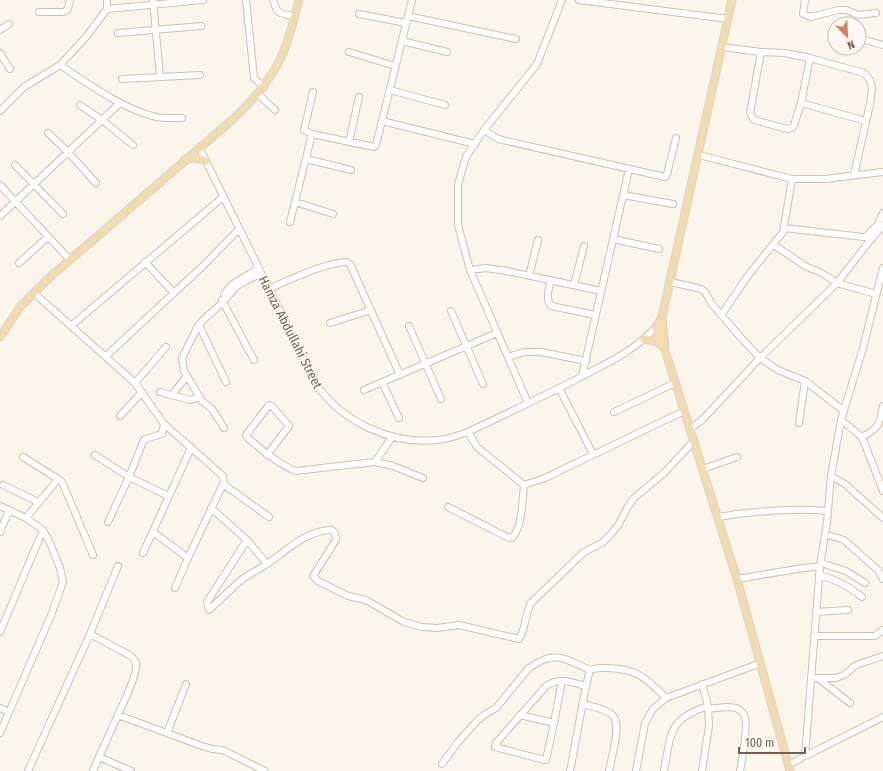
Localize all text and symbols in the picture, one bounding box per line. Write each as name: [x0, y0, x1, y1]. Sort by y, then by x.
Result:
north arrow: [827, 16, 867, 56]
text: N: [845, 37, 857, 52]
street label: Hamza Abdullahi Street: [256, 273, 326, 392]
scale bar: [739, 729, 805, 755]
text: 100 m: [745, 736, 774, 750]

